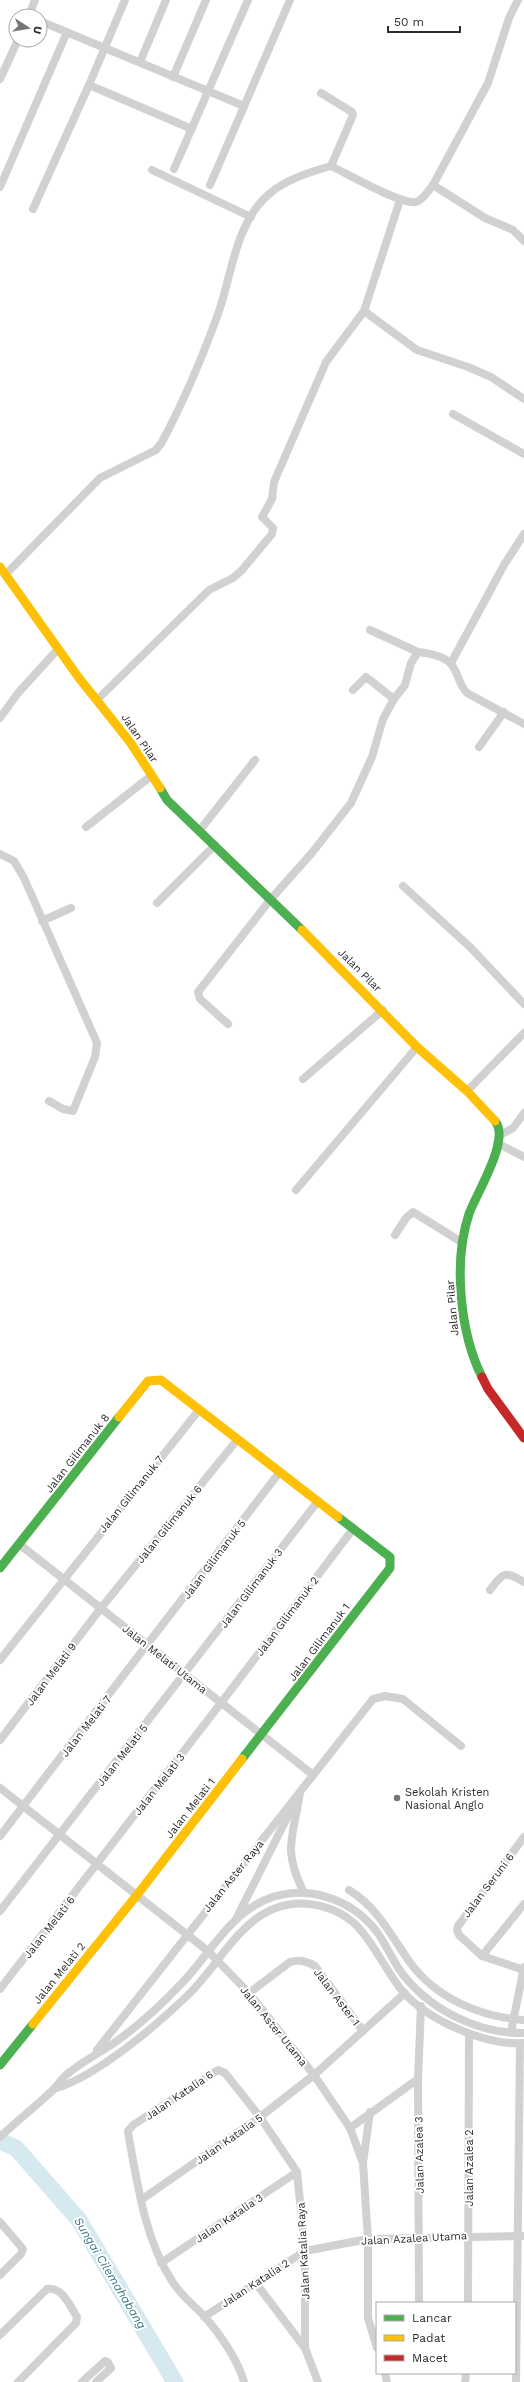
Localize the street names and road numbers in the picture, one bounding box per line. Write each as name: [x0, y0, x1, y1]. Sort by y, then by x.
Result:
street label: Jalan Pilar: [119, 711, 161, 766]
street label: Jalan Pilar: [335, 946, 384, 995]
street label: Jalan Pilar: [444, 1279, 461, 1336]
street label: Jalan Gilimanuk 8: [43, 1411, 112, 1495]
street label: Jalan Gilimanuk 7: [96, 1453, 166, 1535]
street label: Jalan Gilimanuk 6: [134, 1483, 205, 1566]
street label: Jalan Gilimanuk 5: [180, 1517, 248, 1602]
street label: Jalan Gilimanuk 3: [217, 1546, 285, 1631]
street label: Jalan Gilimanuk 2: [253, 1574, 321, 1659]
street label: Jalan Gilimanuk 1: [286, 1601, 353, 1684]
street label: Jalan Melati Utama: [120, 1622, 210, 1697]
street label: Jalan Melati 9: [23, 1640, 79, 1708]
street label: Jalan Melati 7: [58, 1693, 114, 1760]
street label: Jalan Melati 5: [94, 1722, 151, 1789]
street label: Jalan Melati 3: [131, 1751, 188, 1818]
street label: Jalan Melati 1: [163, 1776, 218, 1841]
street label: Jalan Aster Raya: [200, 1838, 266, 1915]
street label: Jalan Seruni 6: [460, 1850, 517, 1920]
street label: Jalan Melati 6: [21, 1893, 78, 1961]
street label: Jalan Melati 2: [31, 1940, 88, 2007]
street label: Jalan Aster 1: [311, 1966, 362, 2028]
street label: Jalan Aster Utama: [237, 1984, 310, 2069]
street label: Jalan Katalia 6: [143, 2068, 216, 2123]
street label: Jalan Katalia 5: [193, 2112, 265, 2167]
street label: Jalan Azalea 3: [412, 2116, 427, 2194]
street label: Jalan Azalea 2: [463, 2129, 476, 2207]
street label: Jalan Katalia 3: [193, 2191, 266, 2246]
street label: Jalan Katalia Raya: [294, 2202, 313, 2300]
street label: Jalan Azalea Utama: [361, 2229, 467, 2248]
street label: Jalan Katalia 2: [219, 2257, 292, 2310]

